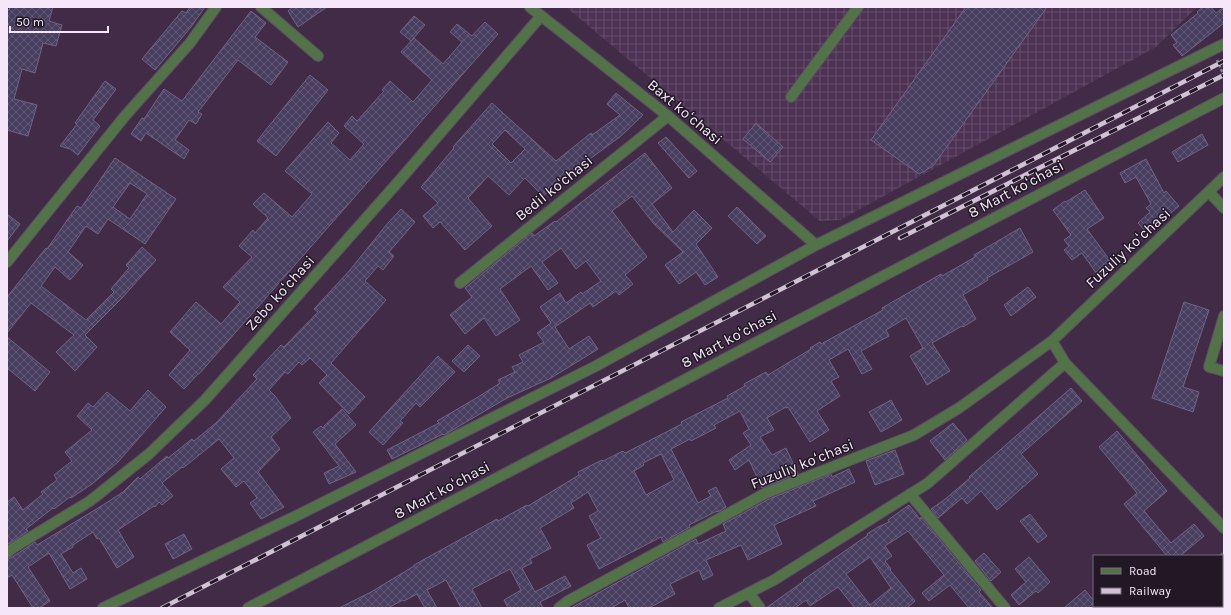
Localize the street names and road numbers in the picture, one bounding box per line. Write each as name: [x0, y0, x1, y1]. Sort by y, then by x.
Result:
street label: Baxt koʻchasi: [644, 76, 726, 148]
street label: Bedil ko'chasi: [512, 151, 596, 225]
street label: 8 Mart koʻchasi: [965, 156, 1067, 222]
street label: Fuzuliy koʻchasi: [1082, 204, 1174, 292]
street label: Zebo koʻchasi: [242, 252, 318, 334]
street label: 8 Mart koʻchasi: [678, 306, 780, 372]
street label: Fuzuliy koʻchasi: [748, 435, 856, 493]
street label: 8 Mart koʻchasi: [391, 457, 493, 523]

